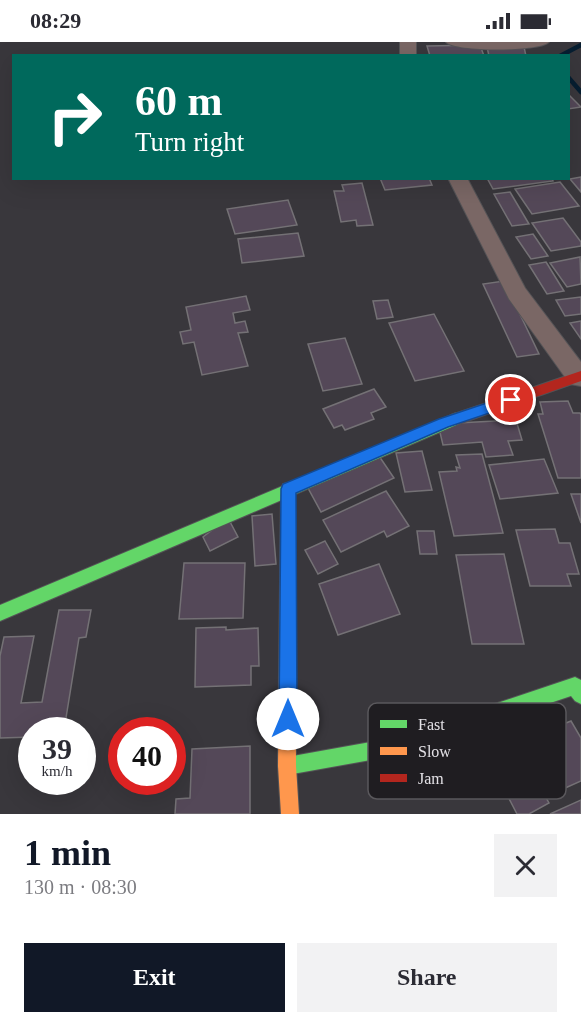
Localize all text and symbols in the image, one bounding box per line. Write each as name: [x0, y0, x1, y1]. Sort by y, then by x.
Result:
text: 08:29: [30, 8, 81, 33]
icon: right: [36, 78, 114, 156]
text: 60 m: [135, 78, 223, 124]
text: Turn right: [135, 127, 244, 157]
pin: [485, 374, 536, 425]
icon: arrive: [494, 383, 527, 416]
position arrow: [256, 687, 320, 751]
legend: [368, 703, 566, 799]
text: Fast: [418, 716, 445, 733]
speed limit sign: 40: [108, 717, 186, 795]
text: 39: [42, 732, 72, 765]
text: Slow: [418, 743, 451, 760]
text: km/h: [42, 763, 72, 779]
text: Jam: [418, 770, 444, 787]
text: 1 min: [24, 833, 111, 873]
button: close: [494, 834, 557, 897]
text: 130 m · 08:30: [24, 876, 137, 898]
button: Exit: [24, 943, 285, 1012]
button: Share: [297, 943, 557, 1012]

